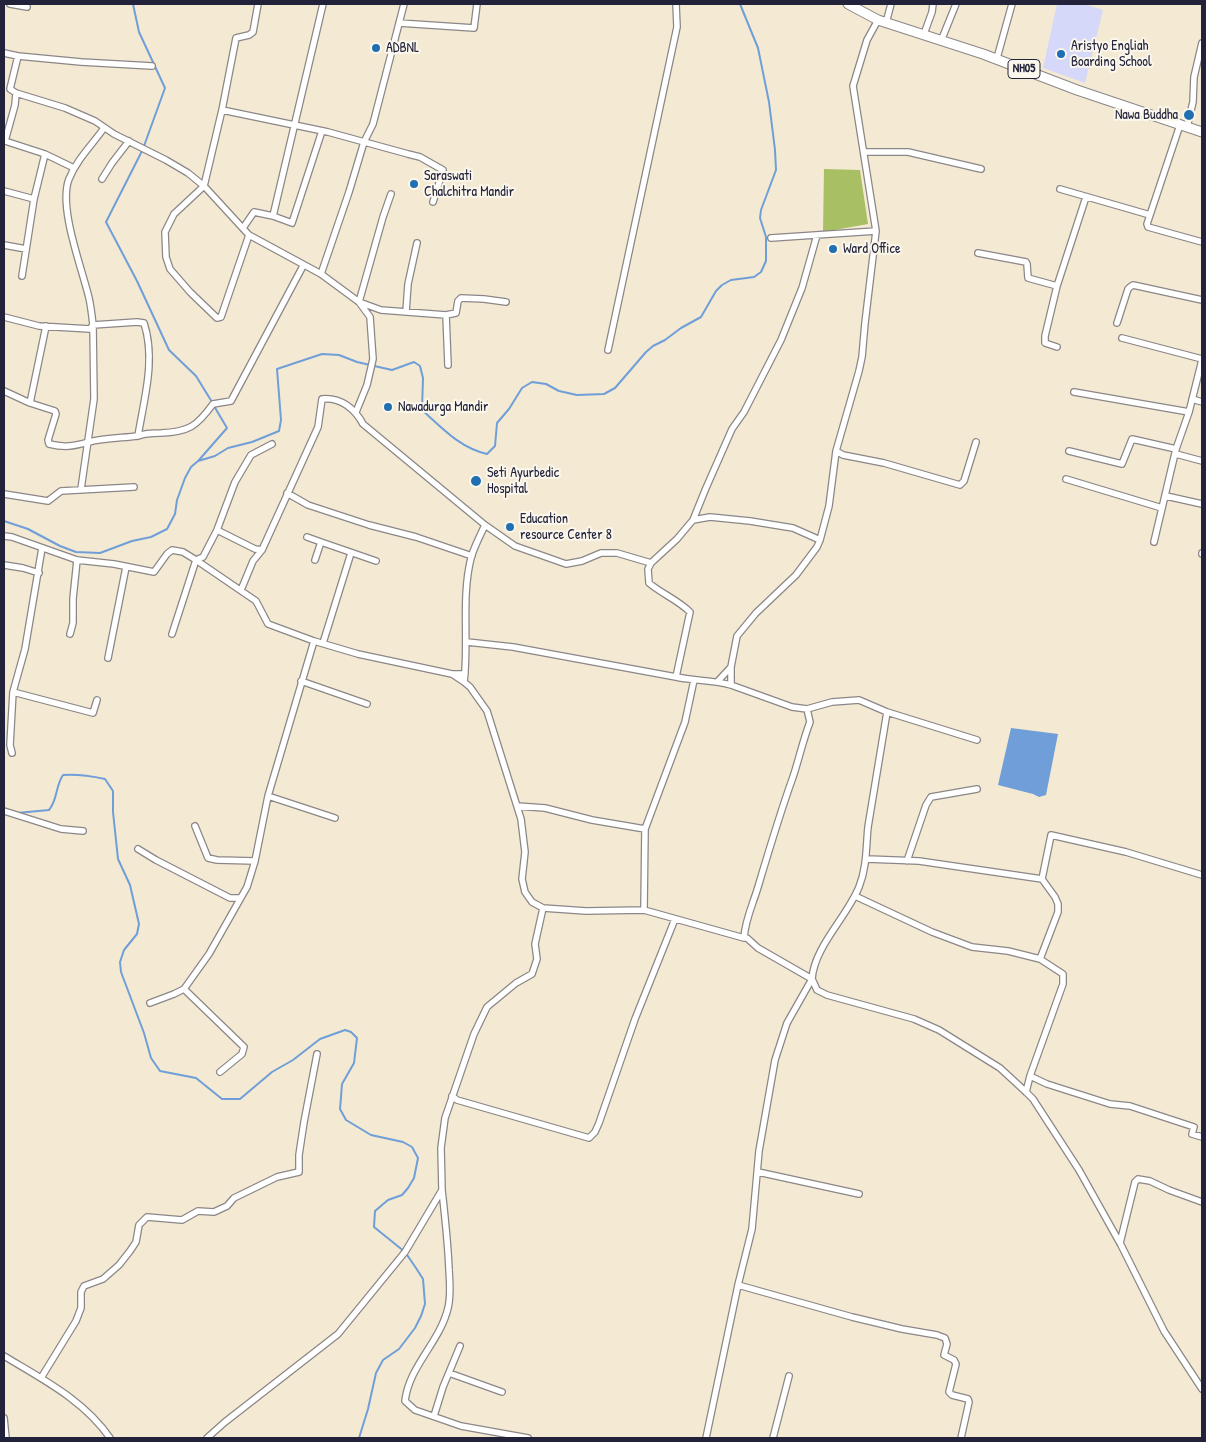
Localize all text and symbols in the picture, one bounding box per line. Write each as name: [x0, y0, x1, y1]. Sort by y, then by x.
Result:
place label: Aristyo Engliah Boarding School: [1071, 38, 1152, 70]
place label: ADBNL: [386, 40, 419, 56]
marker: ADBNL: [370, 42, 382, 54]
marker: Aristyo Engliah Boarding School: [1055, 48, 1067, 60]
road number: NH05: [1008, 60, 1040, 78]
place label: Nawa Buddha: [1115, 107, 1178, 123]
marker: Nawa Buddha: [1182, 108, 1196, 122]
place label: Saraswati Chalchitra Mandir: [424, 168, 514, 200]
marker: Saraswati Chalchitra Mandir: [408, 178, 420, 190]
place label: Ward Office: [843, 241, 900, 257]
marker: Ward Office: [827, 243, 839, 255]
place label: Nawadurga Mandir: [398, 399, 488, 415]
marker: Nawadurga Mandir: [382, 401, 394, 413]
place label: Seti Ayurbedic Hospital: [487, 465, 559, 498]
marker: Seti Ayurbedic Hospital: [469, 474, 483, 488]
place label: Education resource Center 8: [520, 511, 612, 544]
marker: Education resource Center 8: [504, 521, 516, 533]

